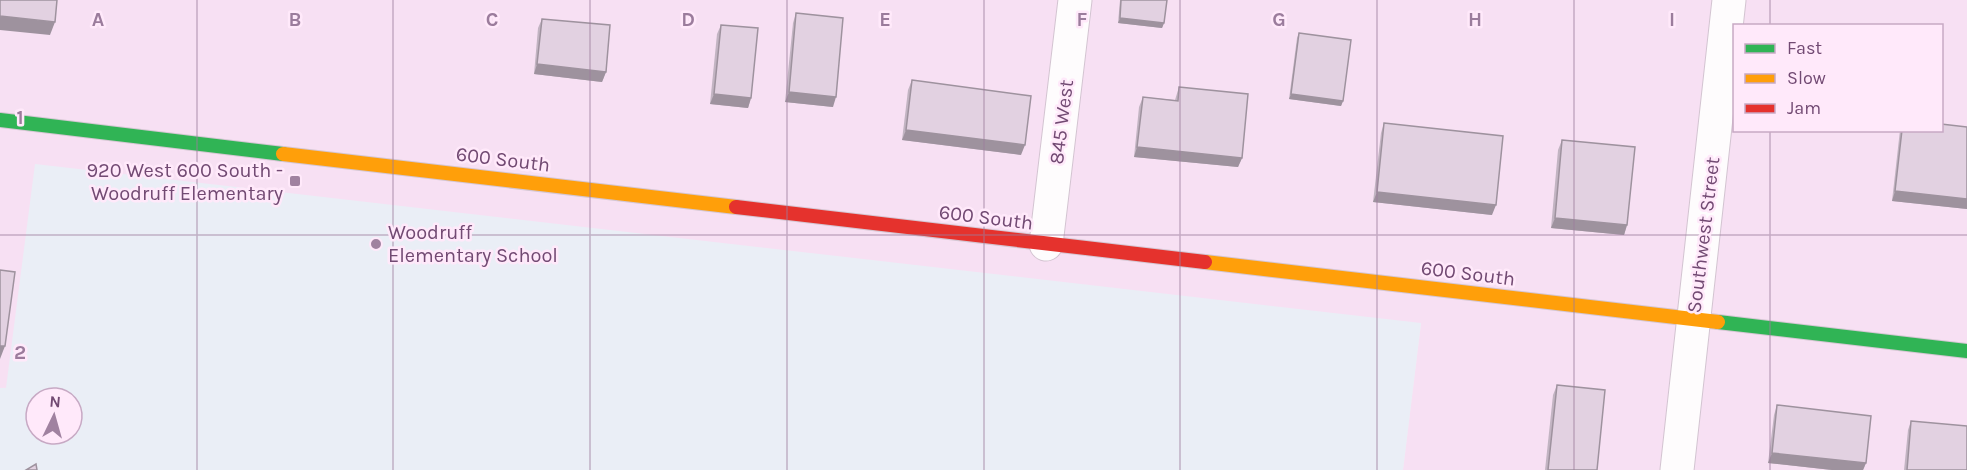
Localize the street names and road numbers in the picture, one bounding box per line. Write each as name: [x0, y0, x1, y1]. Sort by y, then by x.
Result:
street label: 845 West: [1045, 78, 1078, 166]
street label: 600 South: [455, 142, 551, 177]
street label: Southwest Street: [1683, 155, 1725, 314]
street label: 600 South: [938, 200, 1034, 235]
street label: 600 South: [1420, 256, 1516, 291]

